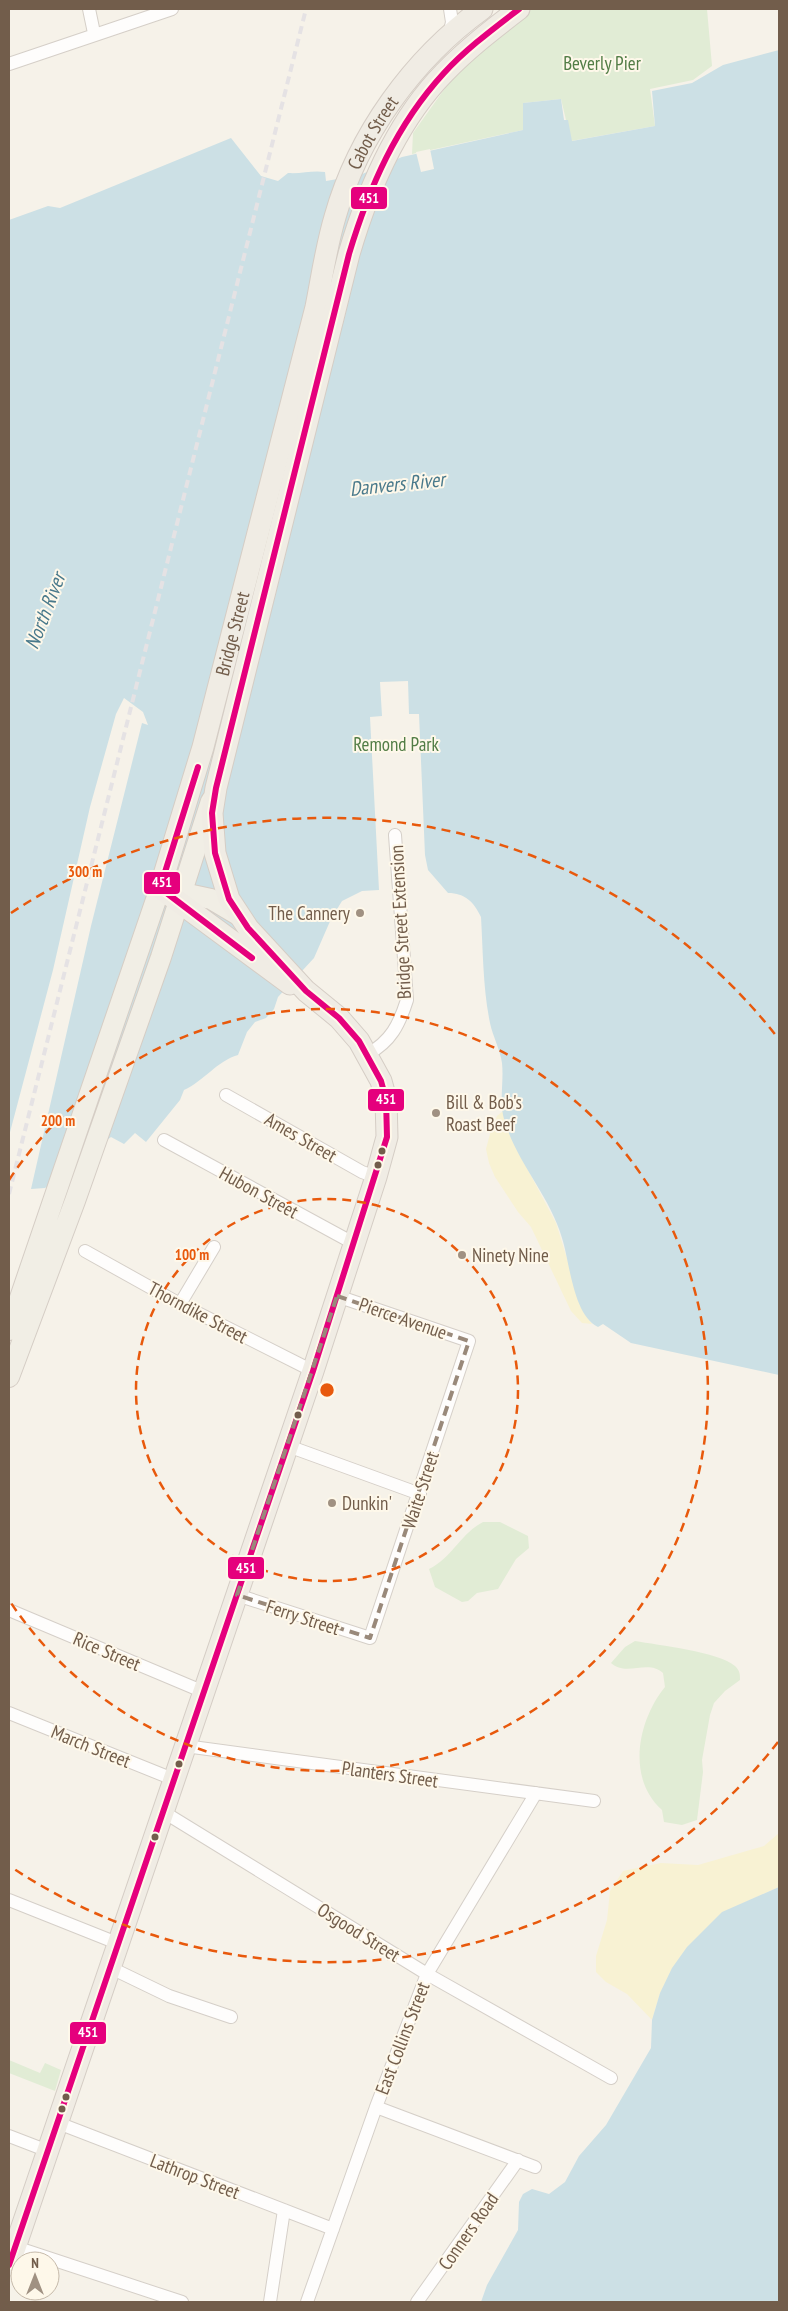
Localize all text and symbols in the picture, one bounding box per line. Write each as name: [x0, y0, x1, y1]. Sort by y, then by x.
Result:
park label: Beverly Pier: [563, 51, 642, 75]
street label: Cabot Street: [342, 90, 404, 173]
line badge: 451: [350, 186, 388, 210]
text: 451: [359, 189, 379, 207]
water label: Danvers River: [348, 466, 448, 502]
water label: North River: [19, 567, 72, 653]
street label: Bridge Street: [210, 588, 255, 678]
park label: Remond Park: [353, 732, 439, 756]
street label: Bridge Street Extension: [384, 844, 416, 1000]
text: 300 m: [68, 862, 102, 881]
line badge: 451: [143, 871, 181, 895]
text: 451: [152, 873, 172, 891]
place label: The Cannery: [268, 901, 351, 925]
marker: The Cannery: [354, 907, 366, 919]
line badge: 451: [367, 1088, 405, 1112]
text: 451: [376, 1090, 396, 1108]
place label: Bill & Bob's Roast Beef: [446, 1090, 522, 1136]
street label: Ames Street: [261, 1107, 342, 1168]
marker: Bill & Bob's Roast Beef: [430, 1107, 442, 1119]
text: 200 m: [41, 1111, 75, 1130]
unlabelled marker: [377, 1146, 387, 1156]
unlabelled marker: [373, 1160, 383, 1170]
street label: Hubon Street: [215, 1161, 303, 1224]
place label: Ninety Nine: [472, 1243, 549, 1267]
text: 100 m: [175, 1245, 209, 1264]
marker: Ninety Nine: [456, 1249, 468, 1261]
street label: Thorndike Street: [144, 1276, 253, 1349]
street label: Pierce Avenue: [356, 1292, 450, 1344]
centre of rings: [318, 1381, 336, 1399]
unlabelled marker: [293, 1410, 303, 1420]
street label: Waite Street: [396, 1447, 444, 1532]
place label: Dunkin': [342, 1491, 392, 1515]
marker: Dunkin': [326, 1497, 338, 1509]
line badge: 451: [227, 1556, 265, 1580]
text: 451: [236, 1559, 256, 1577]
street label: Ferry Street: [263, 1594, 344, 1640]
street label: Rice Street: [70, 1626, 145, 1676]
street label: March Street: [48, 1719, 135, 1773]
street label: Planters Street: [340, 1755, 440, 1793]
unlabelled marker: [174, 1759, 184, 1769]
unlabelled marker: [150, 1832, 160, 1842]
street label: Osgood Street: [313, 1897, 405, 1967]
street label: East Collins Street: [369, 1977, 435, 2098]
line badge: 451: [69, 2021, 107, 2045]
text: 451: [78, 2023, 98, 2041]
unlabelled marker: [61, 2092, 71, 2102]
unlabelled marker: [57, 2104, 67, 2114]
street label: Lathrop Street: [147, 2148, 244, 2204]
street label: Conners Road: [433, 2188, 503, 2274]
north arrow: [10, 2251, 60, 2301]
text: N: [31, 2254, 39, 2272]

